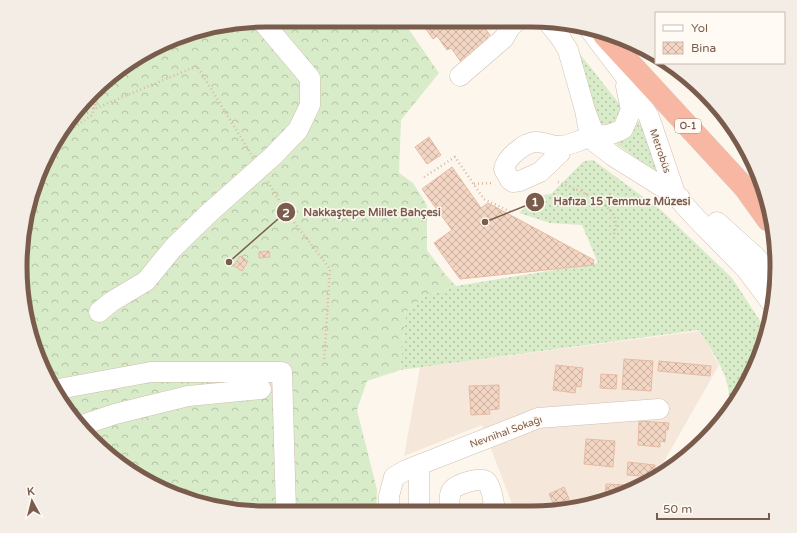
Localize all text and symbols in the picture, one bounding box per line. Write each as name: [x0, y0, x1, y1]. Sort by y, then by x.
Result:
legend: [655, 12, 785, 64]
text: Yol: [691, 21, 708, 35]
text: Bina: [691, 41, 716, 55]
road number: O-1: [675, 119, 701, 133]
street label: Metrobüs: [647, 127, 673, 175]
callout: Hafıza 15 Temmuz Müzesi: [525, 190, 698, 213]
text: 1: [531, 195, 539, 209]
text: Hafıza 15 Temmuz Müzesi: [554, 195, 691, 208]
callout: Nakkaştepe Millet Bahçesi: [276, 201, 449, 224]
text: 2: [282, 206, 290, 220]
text: Nakkaştepe Millet Bahçesi: [303, 206, 441, 220]
street label: Nevnihal Sokağı: [468, 413, 544, 451]
north arrow: [12, 481, 52, 521]
text: K: [26, 485, 36, 498]
scale bar: [657, 495, 769, 521]
text: 50 m: [663, 502, 692, 516]

